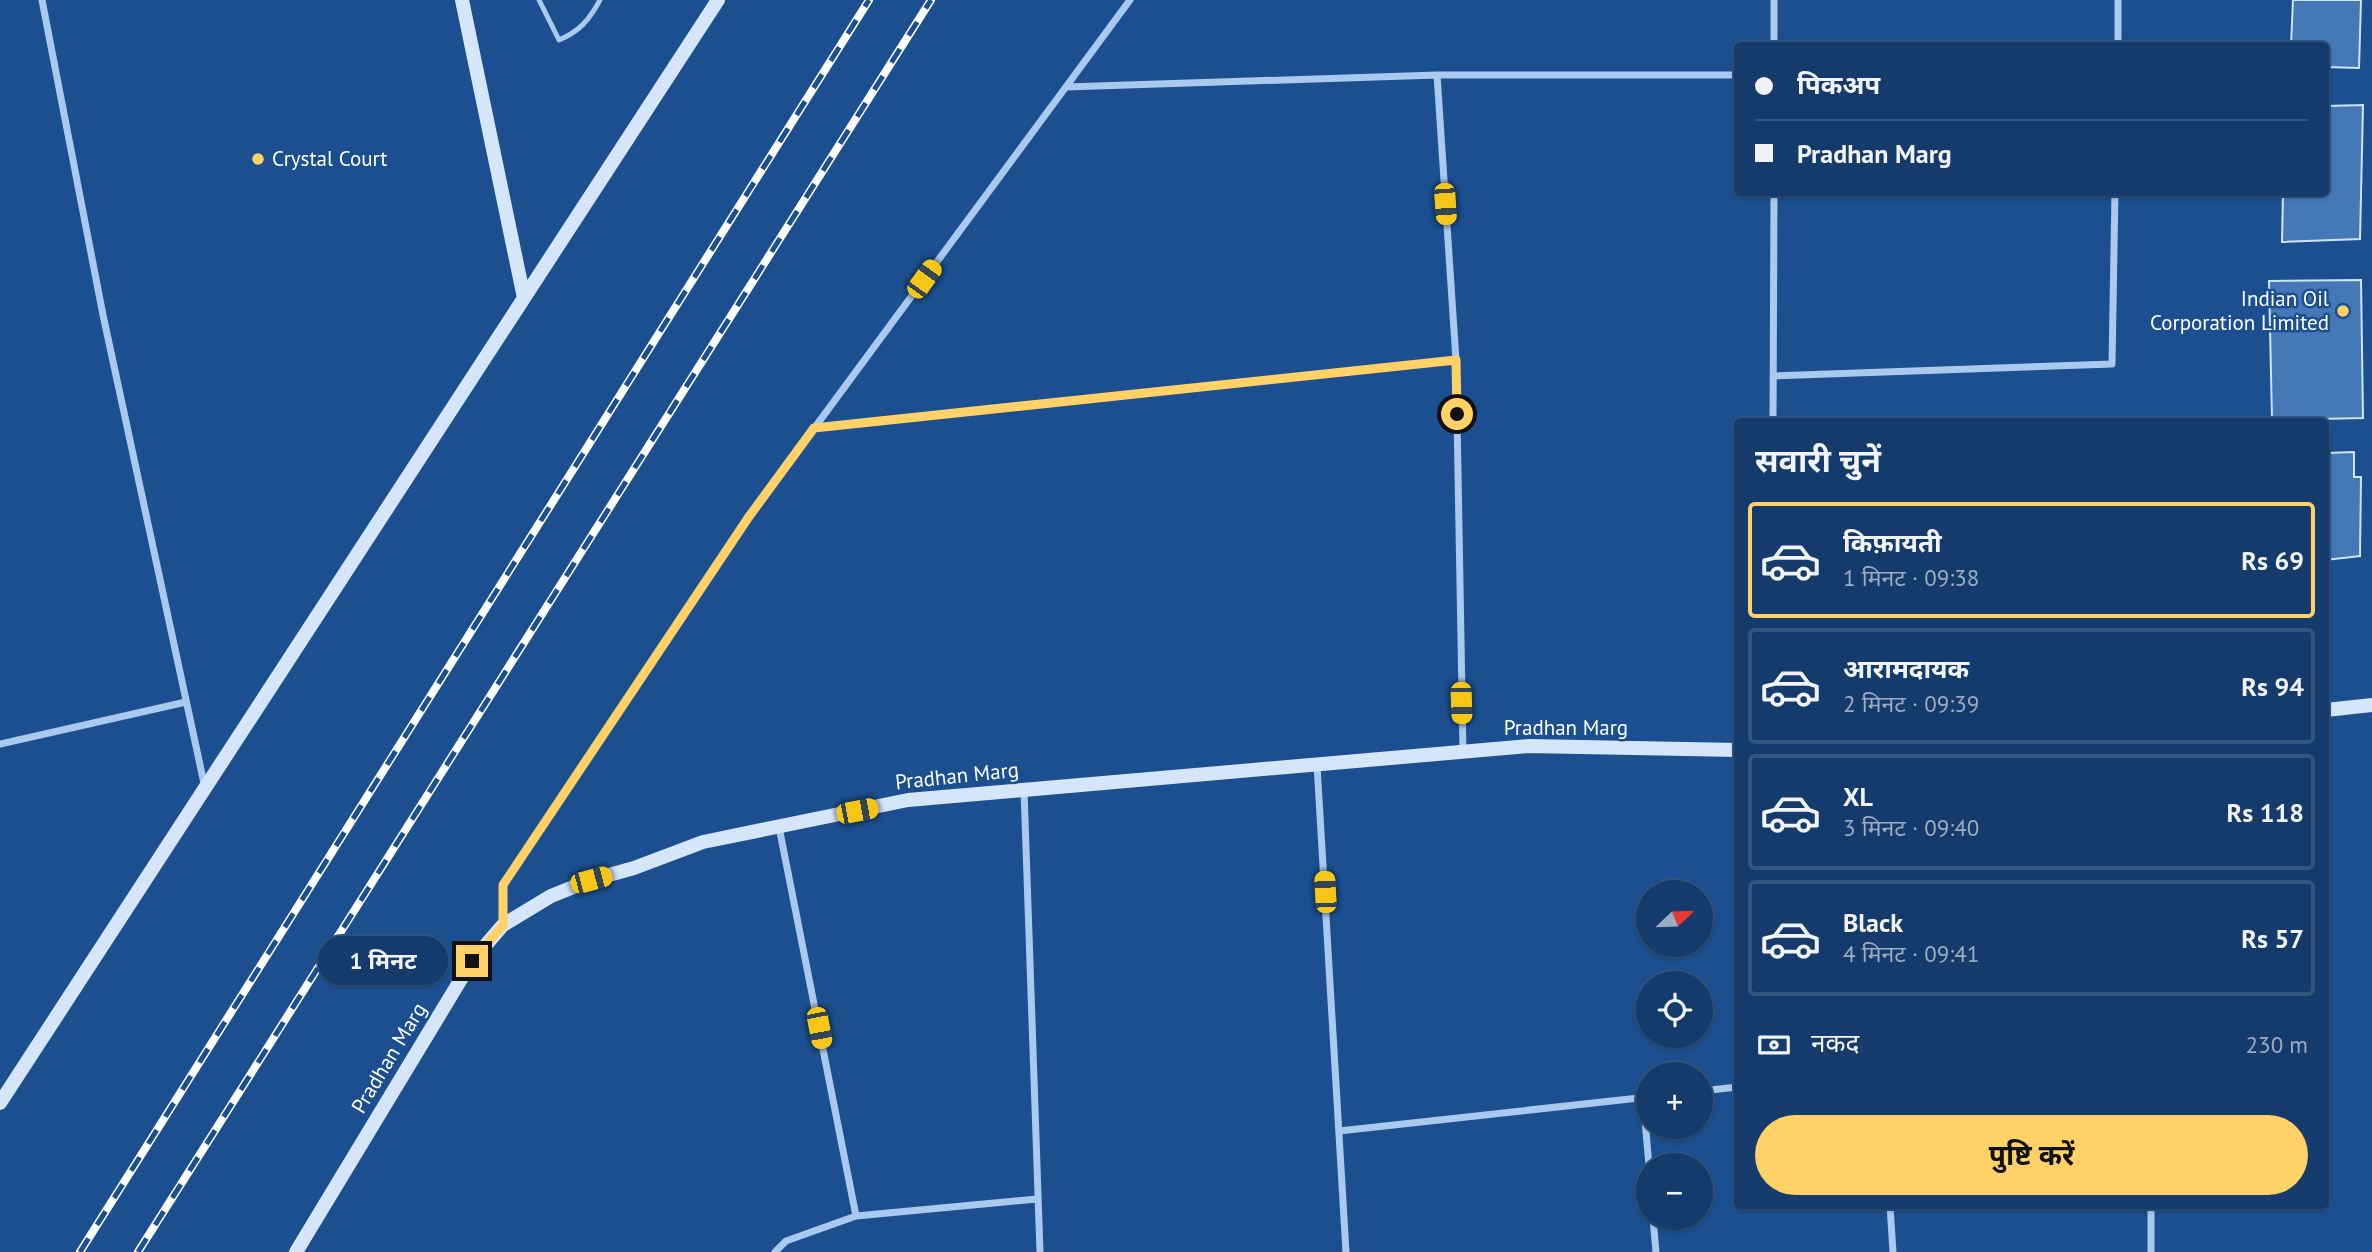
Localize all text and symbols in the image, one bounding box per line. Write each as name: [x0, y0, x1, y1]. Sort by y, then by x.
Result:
text: पिकअप: [1797, 68, 1880, 101]
text: Pradhan Marg: [1797, 137, 1952, 170]
place label: Crystal Court: [272, 145, 387, 172]
marker: Crystal Court: [250, 151, 266, 167]
car: [1434, 182, 1457, 226]
car: [904, 256, 945, 302]
place label: Indian Oil Corporation Limited: [2150, 285, 2329, 336]
marker: Indian Oil Corporation Limited: [2335, 303, 2351, 319]
route start: [1441, 398, 1473, 430]
text: सवारी चुनें: [1755, 439, 1881, 481]
text: किफ़ायती: [1843, 526, 1942, 559]
icon: car: [1759, 529, 1822, 592]
text: Rs 69: [2241, 544, 2304, 577]
text: 1 मिनट · 09:38: [1843, 563, 1979, 592]
text: आरामदायक: [1843, 652, 1969, 685]
icon: car: [1759, 655, 1822, 718]
text: Rs 94: [2241, 670, 2304, 703]
car: [1450, 682, 1473, 724]
text: 2 मिनट · 09:39: [1843, 689, 1979, 718]
street label: Pradhan Marg: [1504, 714, 1628, 741]
street label: Pradhan Marg: [894, 756, 1020, 795]
text: XL: [1843, 780, 1873, 813]
icon: car: [1759, 781, 1822, 844]
text: Rs 118: [2227, 796, 2304, 829]
car: [835, 797, 880, 825]
text: 3 मिनट · 09:40: [1843, 813, 1979, 842]
car: [568, 864, 615, 896]
car: [1314, 870, 1337, 914]
north arrow: [1636, 880, 1713, 957]
map controls: [1636, 880, 1713, 1230]
text: Black: [1843, 906, 1903, 939]
icon: car: [1759, 907, 1822, 970]
text: Rs 57: [2241, 922, 2304, 955]
callout: 1 मिनट: [318, 936, 448, 986]
text: 4 मिनट · 09:41: [1843, 939, 1979, 968]
route end: [456, 945, 488, 977]
text: 1 मिनट: [349, 946, 417, 975]
button: locate: [1636, 971, 1713, 1048]
street label: Pradhan Marg: [345, 998, 432, 1118]
car: [805, 1005, 834, 1051]
icon: cash: [1755, 1026, 1793, 1064]
text: नकद: [1811, 1026, 1859, 1059]
text: 230 m: [2246, 1030, 2308, 1059]
button: +: [1636, 1062, 1713, 1139]
button: पुष्टि करें: [1755, 1115, 2308, 1195]
button: −: [1636, 1153, 1713, 1230]

